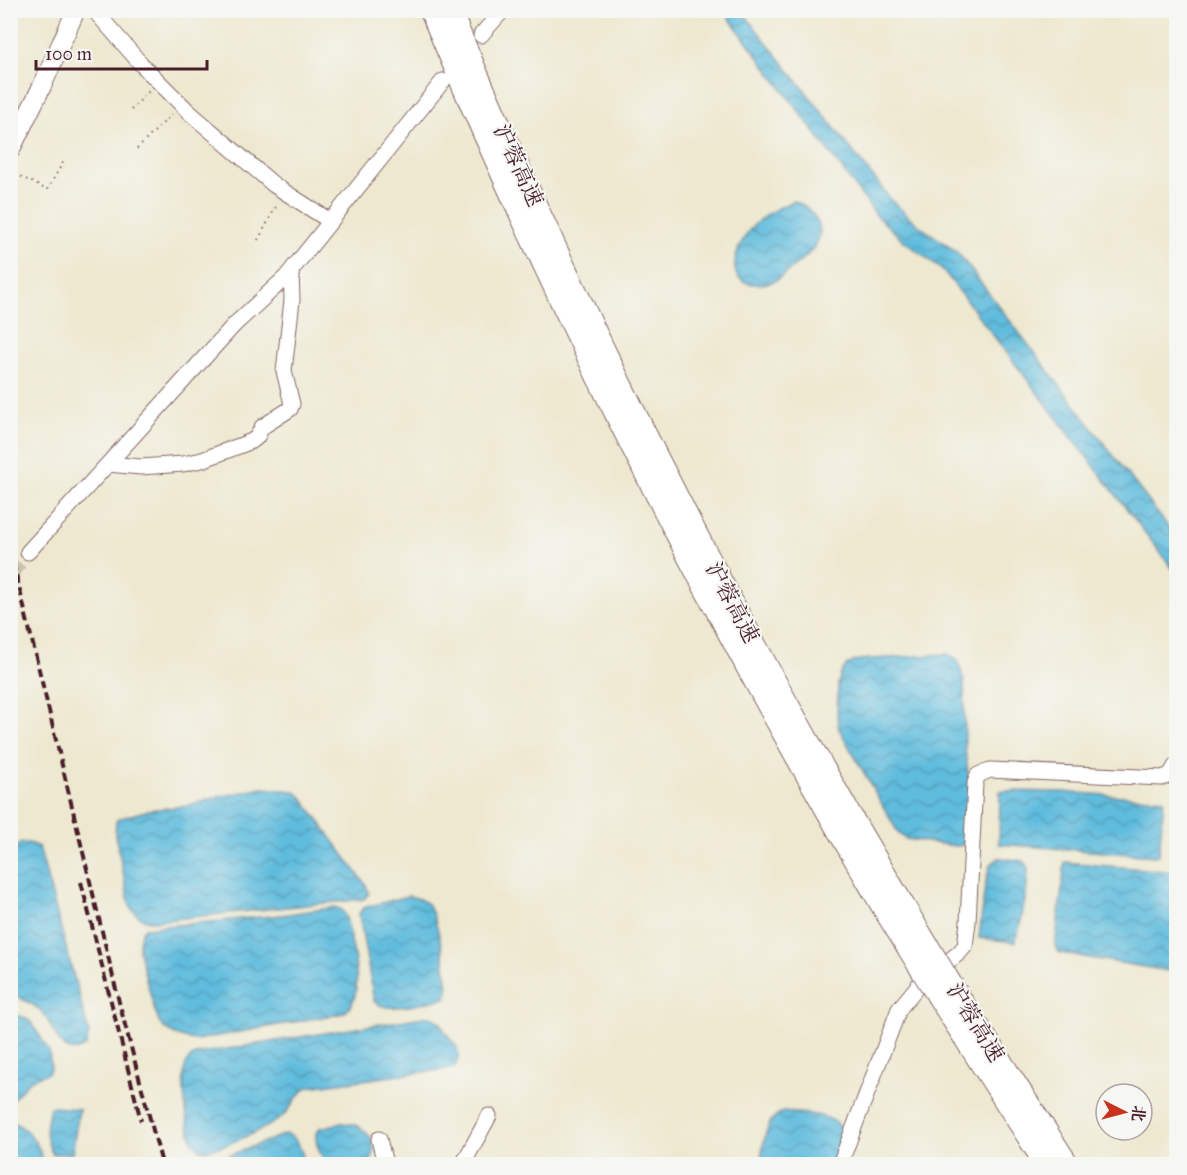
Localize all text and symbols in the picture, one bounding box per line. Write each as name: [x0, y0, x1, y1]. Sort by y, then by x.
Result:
scale bar: [36, 33, 207, 71]
text: 100 m: [45, 43, 92, 65]
street label: 沪蓉高速: [488, 120, 549, 211]
street label: 沪蓉高速: [700, 557, 765, 647]
street label: 沪蓉高速: [941, 978, 1010, 1067]
north arrow: [1094, 1082, 1154, 1142]
text: 北: [1128, 1105, 1149, 1122]

